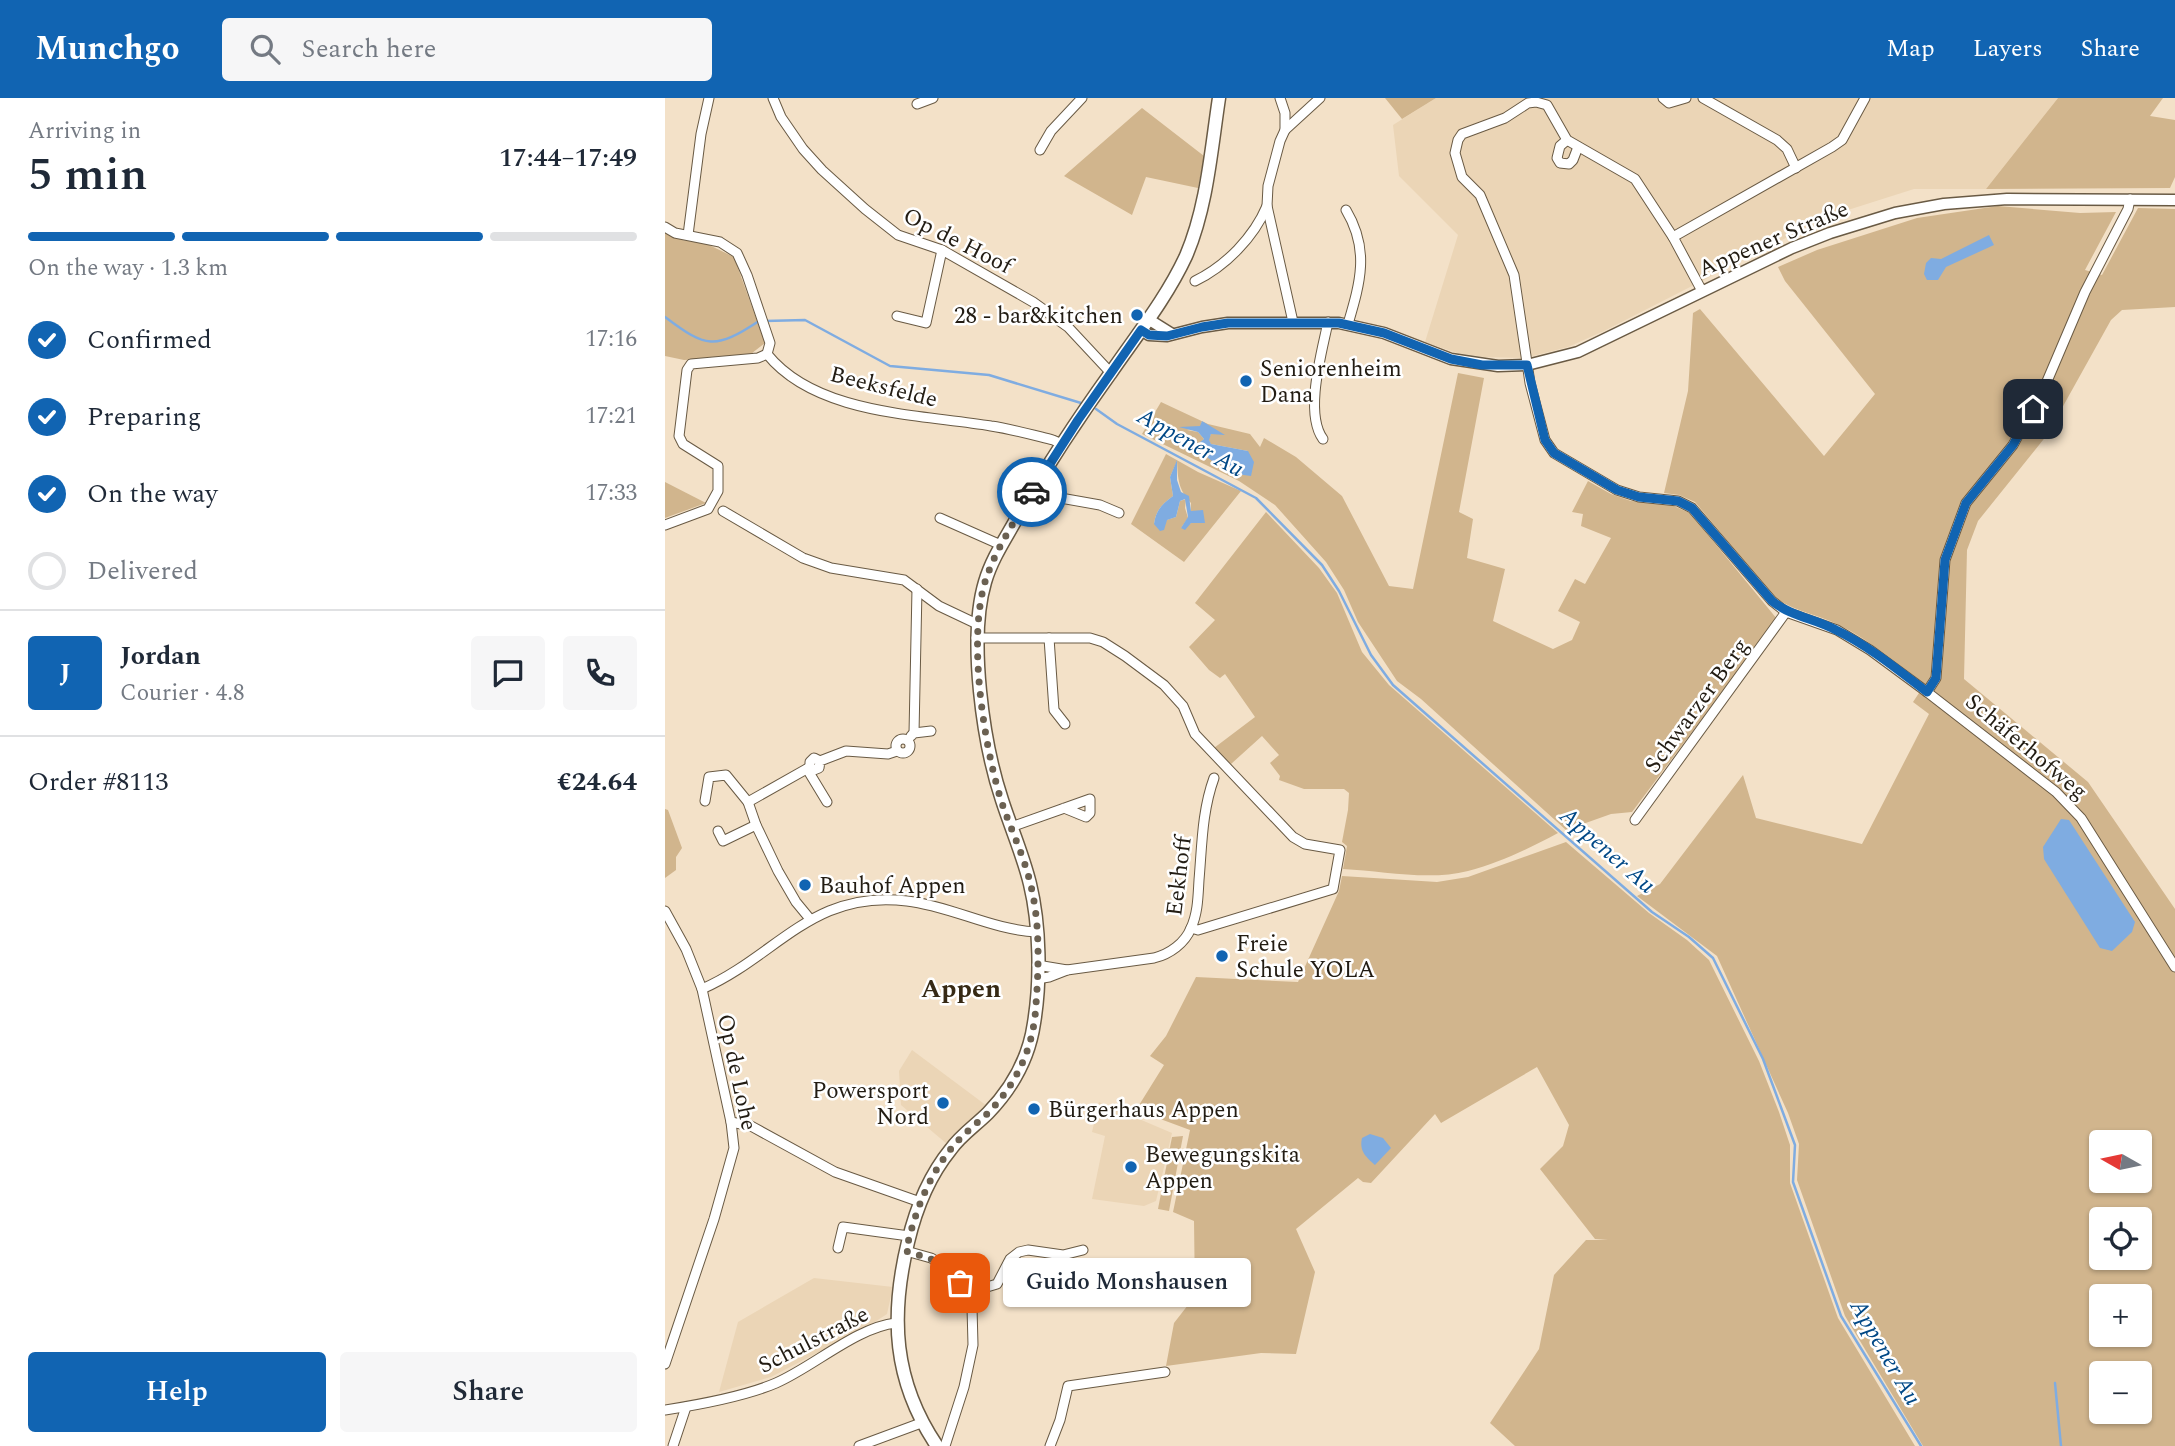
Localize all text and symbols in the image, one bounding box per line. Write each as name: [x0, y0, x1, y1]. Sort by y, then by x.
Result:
search box: [222, 18, 712, 81]
text: Munchgo: [35, 24, 180, 74]
text: Search here: [302, 29, 436, 69]
icon: search: [246, 30, 284, 68]
text: Map: [1886, 31, 1935, 67]
text: Layers: [1973, 31, 2043, 67]
text: Share: [2081, 31, 2140, 67]
text: Arriving in: [28, 114, 141, 149]
text: 17:44–17:49: [499, 138, 637, 178]
text: 5 min: [28, 140, 147, 210]
street label: Appener Straße: [1693, 192, 1854, 287]
street label: Op de Hoof: [897, 199, 1020, 285]
text: On the way · 1.3 km: [28, 251, 228, 286]
place label: 28 - bar&kitchen: [954, 299, 1123, 334]
marker: 28 - bar&kitchen: [1129, 307, 1145, 323]
text: Confirmed: [87, 320, 212, 360]
icon: check: [28, 321, 66, 359]
text: 17:16: [585, 322, 637, 357]
place label: Seniorenheim Dana: [1260, 352, 1402, 413]
street label: Beeksfelde: [826, 357, 941, 418]
marker: Seniorenheim Dana: [1238, 373, 1254, 389]
pin: [2003, 379, 2063, 439]
icon: home: [2014, 390, 2052, 428]
text: Preparing: [87, 397, 201, 437]
icon: check: [28, 398, 66, 436]
water label: Appener Au: [1130, 398, 1251, 487]
text: 17:21: [585, 399, 637, 434]
courier: [997, 457, 1067, 527]
icon: car: [1013, 473, 1051, 511]
text: On the way: [87, 474, 218, 514]
icon: check: [28, 475, 66, 513]
text: 17:33: [585, 476, 637, 511]
text: Delivered: [87, 551, 198, 591]
street label: Schwarzer Berg: [1636, 631, 1758, 781]
text: Jordan: [120, 636, 201, 676]
button: chat: [471, 636, 545, 710]
button: phone: [563, 636, 637, 710]
text: J: [59, 653, 71, 693]
text: Courier · 4.8: [120, 676, 245, 711]
street label: Schäferhofweg: [1957, 685, 2095, 809]
text: Order #8113: [28, 762, 168, 802]
text: €24.64: [557, 762, 637, 802]
water label: Appener Au: [1551, 798, 1664, 903]
street label: Eekhoff: [1157, 832, 1202, 918]
place label: Bauhof Appen: [819, 869, 966, 904]
marker: Bauhof Appen: [797, 877, 813, 893]
place label: Freie Schule YOLA: [1236, 927, 1375, 988]
marker: Freie Schule YOLA: [1214, 948, 1230, 964]
district label: Appen: [921, 969, 1001, 1009]
street label: Op de Lohe: [707, 1011, 766, 1134]
place label: Powersport Nord: [812, 1074, 929, 1135]
place label: Bürgerhaus Appen: [1048, 1093, 1239, 1128]
marker: Powersport Nord: [935, 1095, 951, 1111]
marker: Bürgerhaus Appen: [1026, 1101, 1042, 1117]
north arrow: [2089, 1130, 2153, 1194]
map controls: [2089, 1130, 2152, 1424]
place label: Bewegungskita Appen: [1145, 1138, 1300, 1199]
marker: Bewegungskita Appen: [1123, 1159, 1139, 1175]
button: locate: [2089, 1207, 2152, 1270]
pin: [930, 1253, 990, 1313]
callout: Guido Monshausen: [1002, 1258, 1251, 1308]
icon: bag: [941, 1264, 979, 1302]
text: Guido Monshausen: [1026, 1265, 1228, 1300]
button: +: [2089, 1284, 2152, 1347]
water label: Appener Au: [1840, 1292, 1930, 1413]
street label: Schulstraße: [752, 1297, 875, 1383]
button: Help: [28, 1352, 326, 1432]
button: Share: [340, 1352, 637, 1432]
button: −: [2089, 1361, 2152, 1424]

